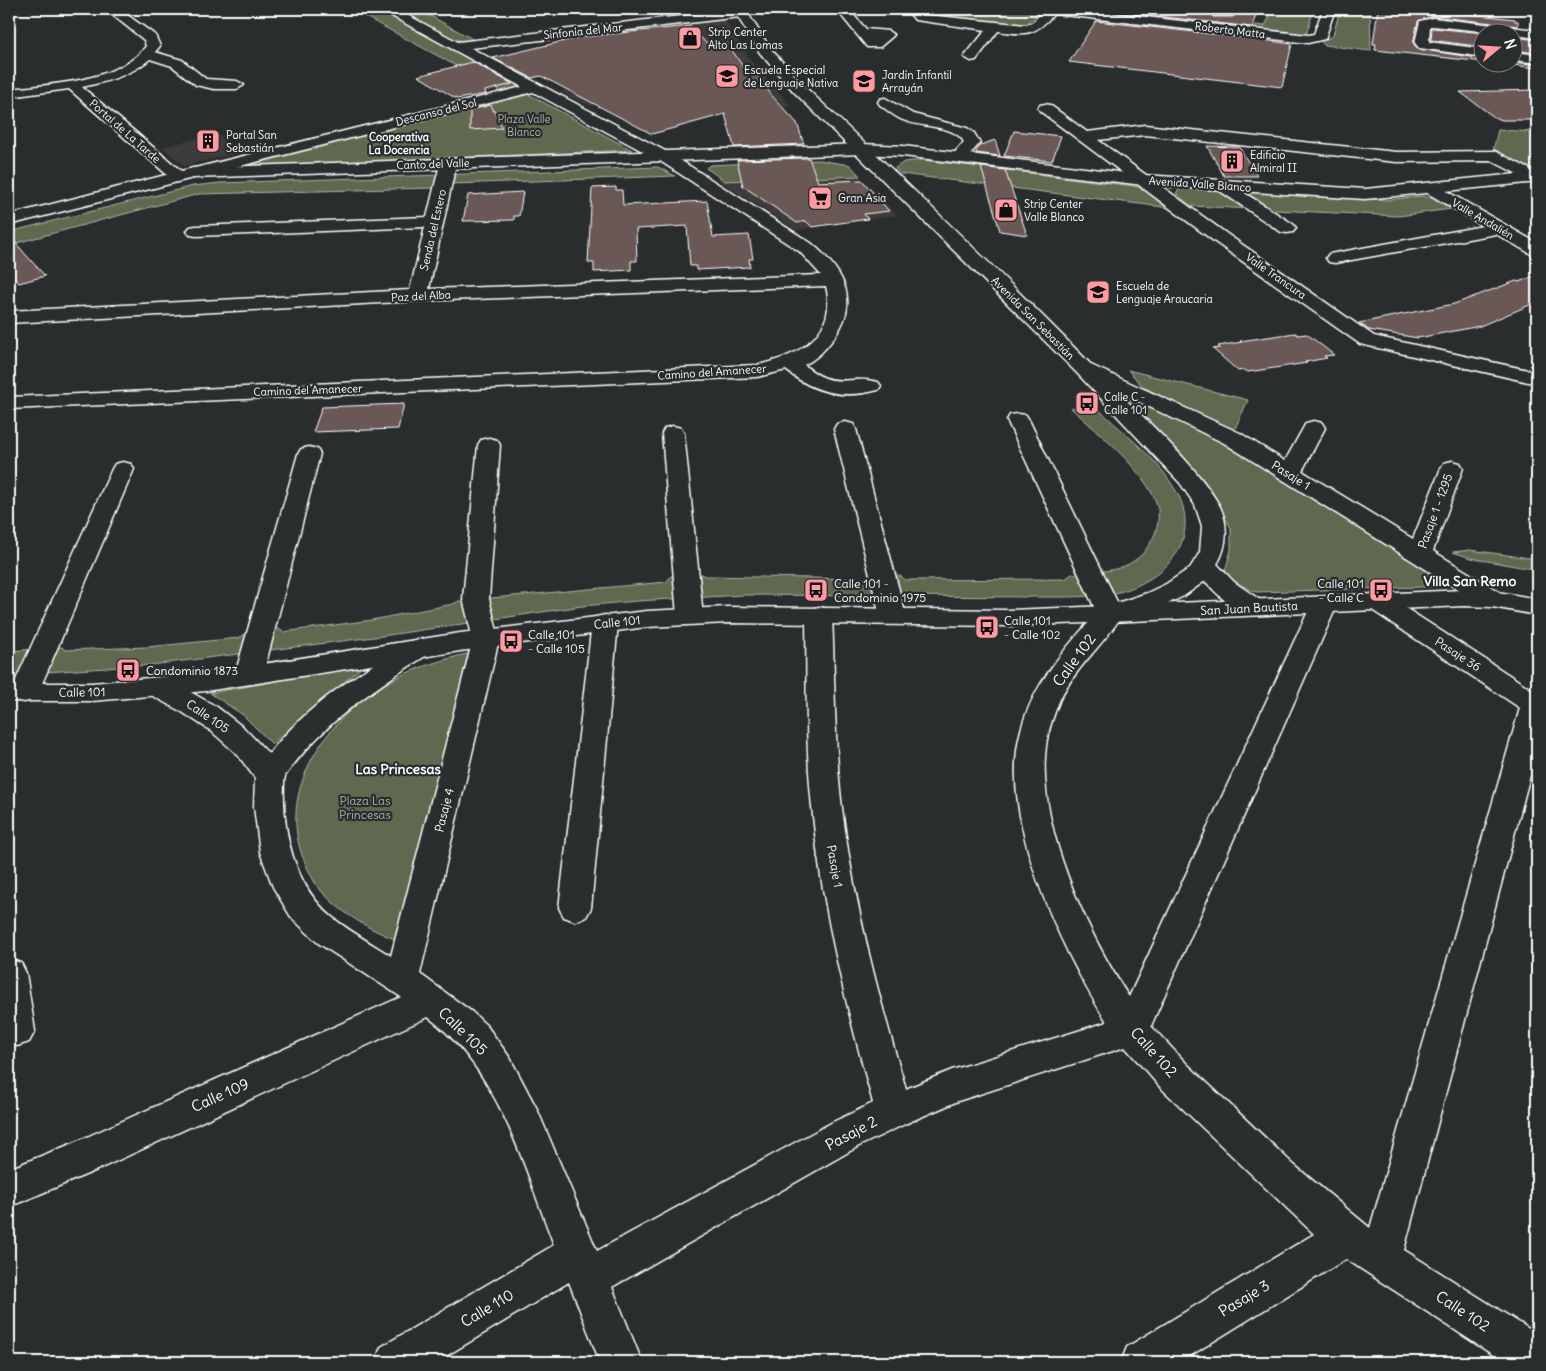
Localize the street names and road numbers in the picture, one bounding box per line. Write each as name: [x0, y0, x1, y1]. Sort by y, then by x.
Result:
street label: Roberto Matta: [1194, 19, 1266, 41]
street label: Sinfonía del Mar: [543, 20, 624, 42]
street label: Descanso del Sol: [394, 95, 478, 129]
street label: Portal de La Tarde: [86, 96, 164, 166]
street label: Canto del Valle: [396, 156, 470, 172]
street label: Avenida Valle Blanco: [1148, 173, 1252, 195]
street label: Senda del Estero: [417, 188, 449, 272]
street label: Valle Andalién: [1449, 196, 1517, 242]
street label: Valle Trancura: [1243, 250, 1309, 302]
street label: Avenida San Sebastián: [988, 273, 1078, 363]
street label: Paz del Alba: [391, 287, 451, 305]
street label: Camino del Amanecer: [657, 361, 767, 383]
street label: Camino del Amanecer: [253, 381, 363, 399]
street label: Pasaje 1: [1269, 457, 1313, 493]
street label: Pasaje 1 - 1295: [1414, 471, 1456, 551]
street label: San Juan Bautista: [1200, 598, 1298, 618]
street label: Calle 101: [593, 612, 641, 632]
street label: Calle 102: [1048, 630, 1100, 690]
street label: Pasaje 36: [1432, 634, 1484, 674]
street label: Calle 101: [58, 684, 106, 700]
street label: Calle 105: [184, 696, 233, 736]
street label: Pasaje 4: [431, 786, 457, 834]
street label: Pasaje 1: [824, 844, 846, 888]
street label: Calle 105: [434, 1003, 492, 1059]
street label: Calle 102: [1127, 1023, 1181, 1081]
street label: Calle 109: [188, 1074, 252, 1116]
street label: Pasaje 2: [822, 1112, 880, 1154]
street label: Pasaje 3: [1215, 1275, 1273, 1321]
street label: Calle 110: [457, 1285, 517, 1331]
street label: Calle 102: [1432, 1286, 1494, 1336]

